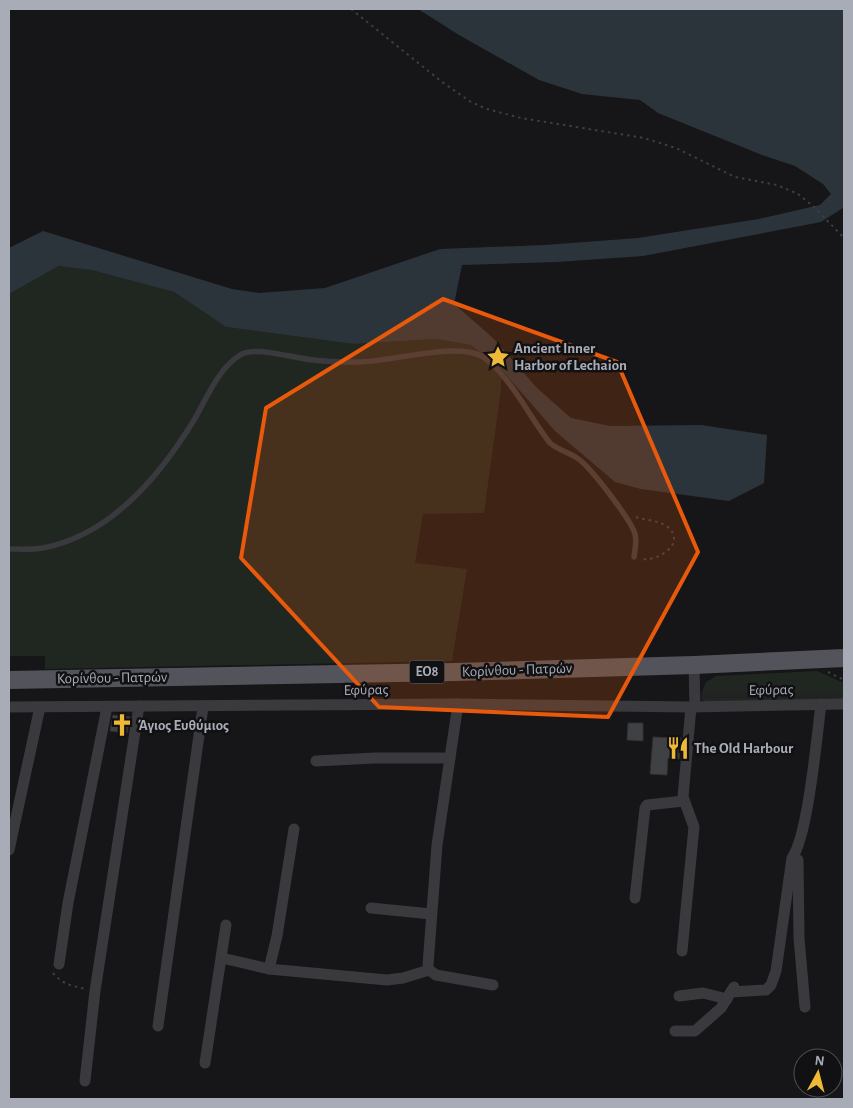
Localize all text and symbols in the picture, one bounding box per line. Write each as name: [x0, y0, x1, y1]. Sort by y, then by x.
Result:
place label: Ancient Inner Harbor of Lechaion: [514, 341, 627, 373]
place icon: Ancient Inner Harbor of Lechaion: [485, 344, 511, 370]
road number: ΕΟ8: [410, 660, 444, 684]
street label: Κορίνθου - Πατρών: [462, 661, 572, 679]
street label: Κορίνθου - Πατρών: [57, 670, 167, 686]
street label: Εφύρας: [343, 682, 389, 698]
street label: Εφύρας: [748, 682, 794, 698]
church icon: Άγιος Ευθύμιος: [109, 712, 135, 738]
place label: Άγιος Ευθύμιος: [138, 718, 229, 733]
restaurant icon: The Old Harbour: [665, 735, 691, 761]
place label: The Old Harbour: [694, 741, 794, 756]
north arrow: [793, 1048, 843, 1098]
text: N: [814, 1054, 825, 1069]

